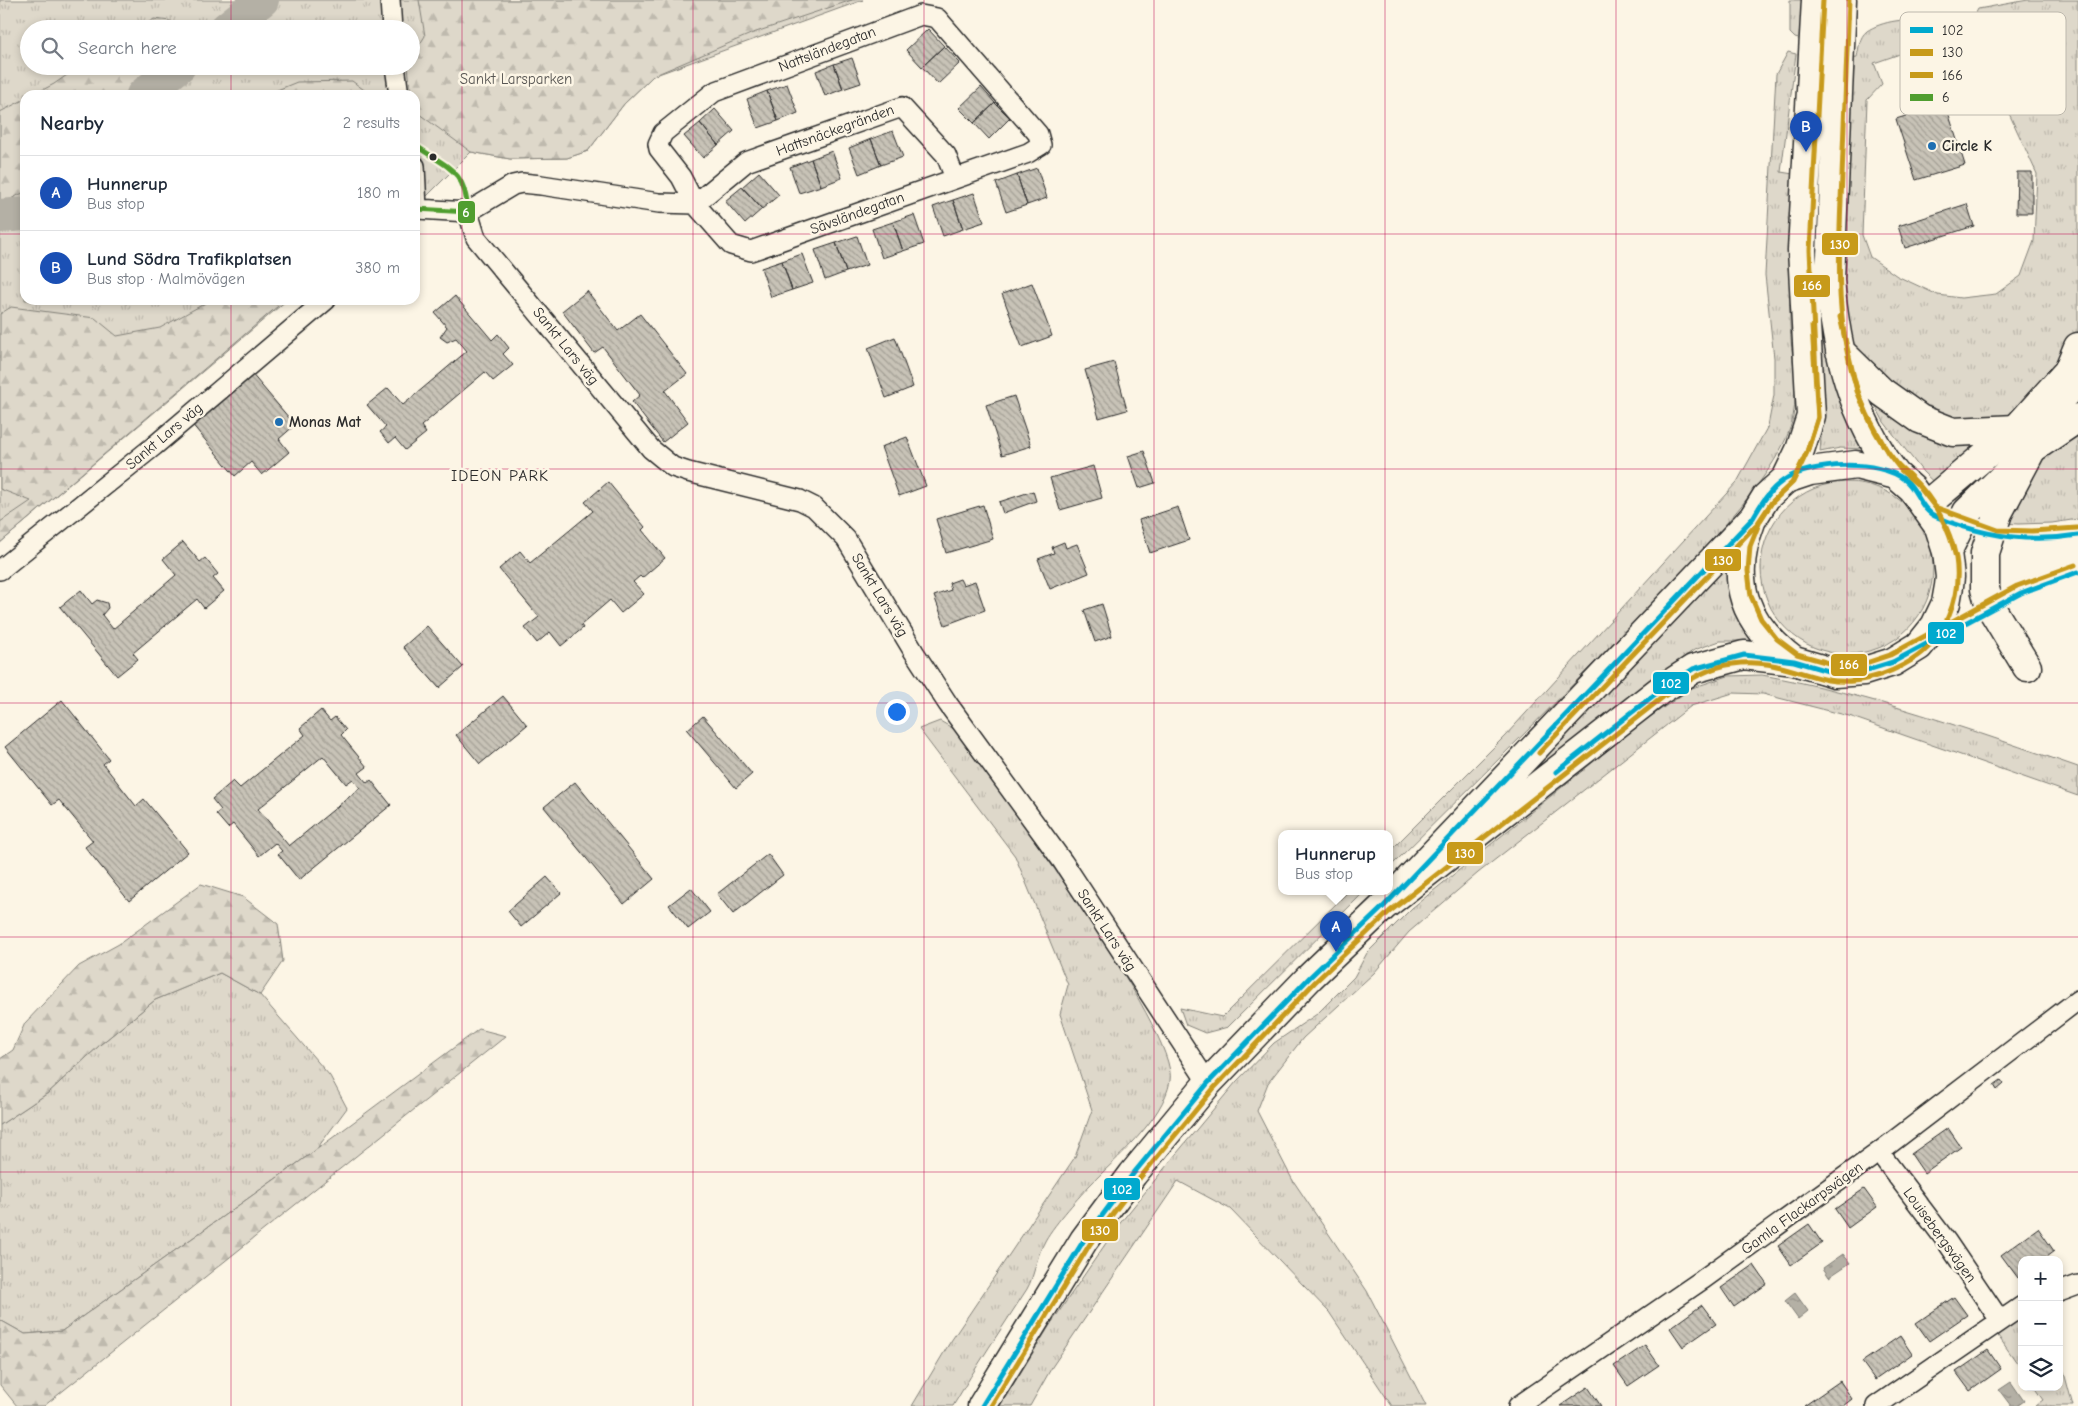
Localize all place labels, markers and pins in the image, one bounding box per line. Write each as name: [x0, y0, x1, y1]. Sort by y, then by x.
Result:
pin: B: [1790, 111, 1822, 152]
place label: Circle K: [1942, 137, 1993, 155]
marker: Circle K: [1926, 140, 1938, 152]
unlabelled marker: [428, 152, 438, 162]
place label: Monas Mat: [289, 413, 362, 431]
marker: Monas Mat: [273, 416, 285, 428]
pin: A: [1320, 911, 1352, 952]

